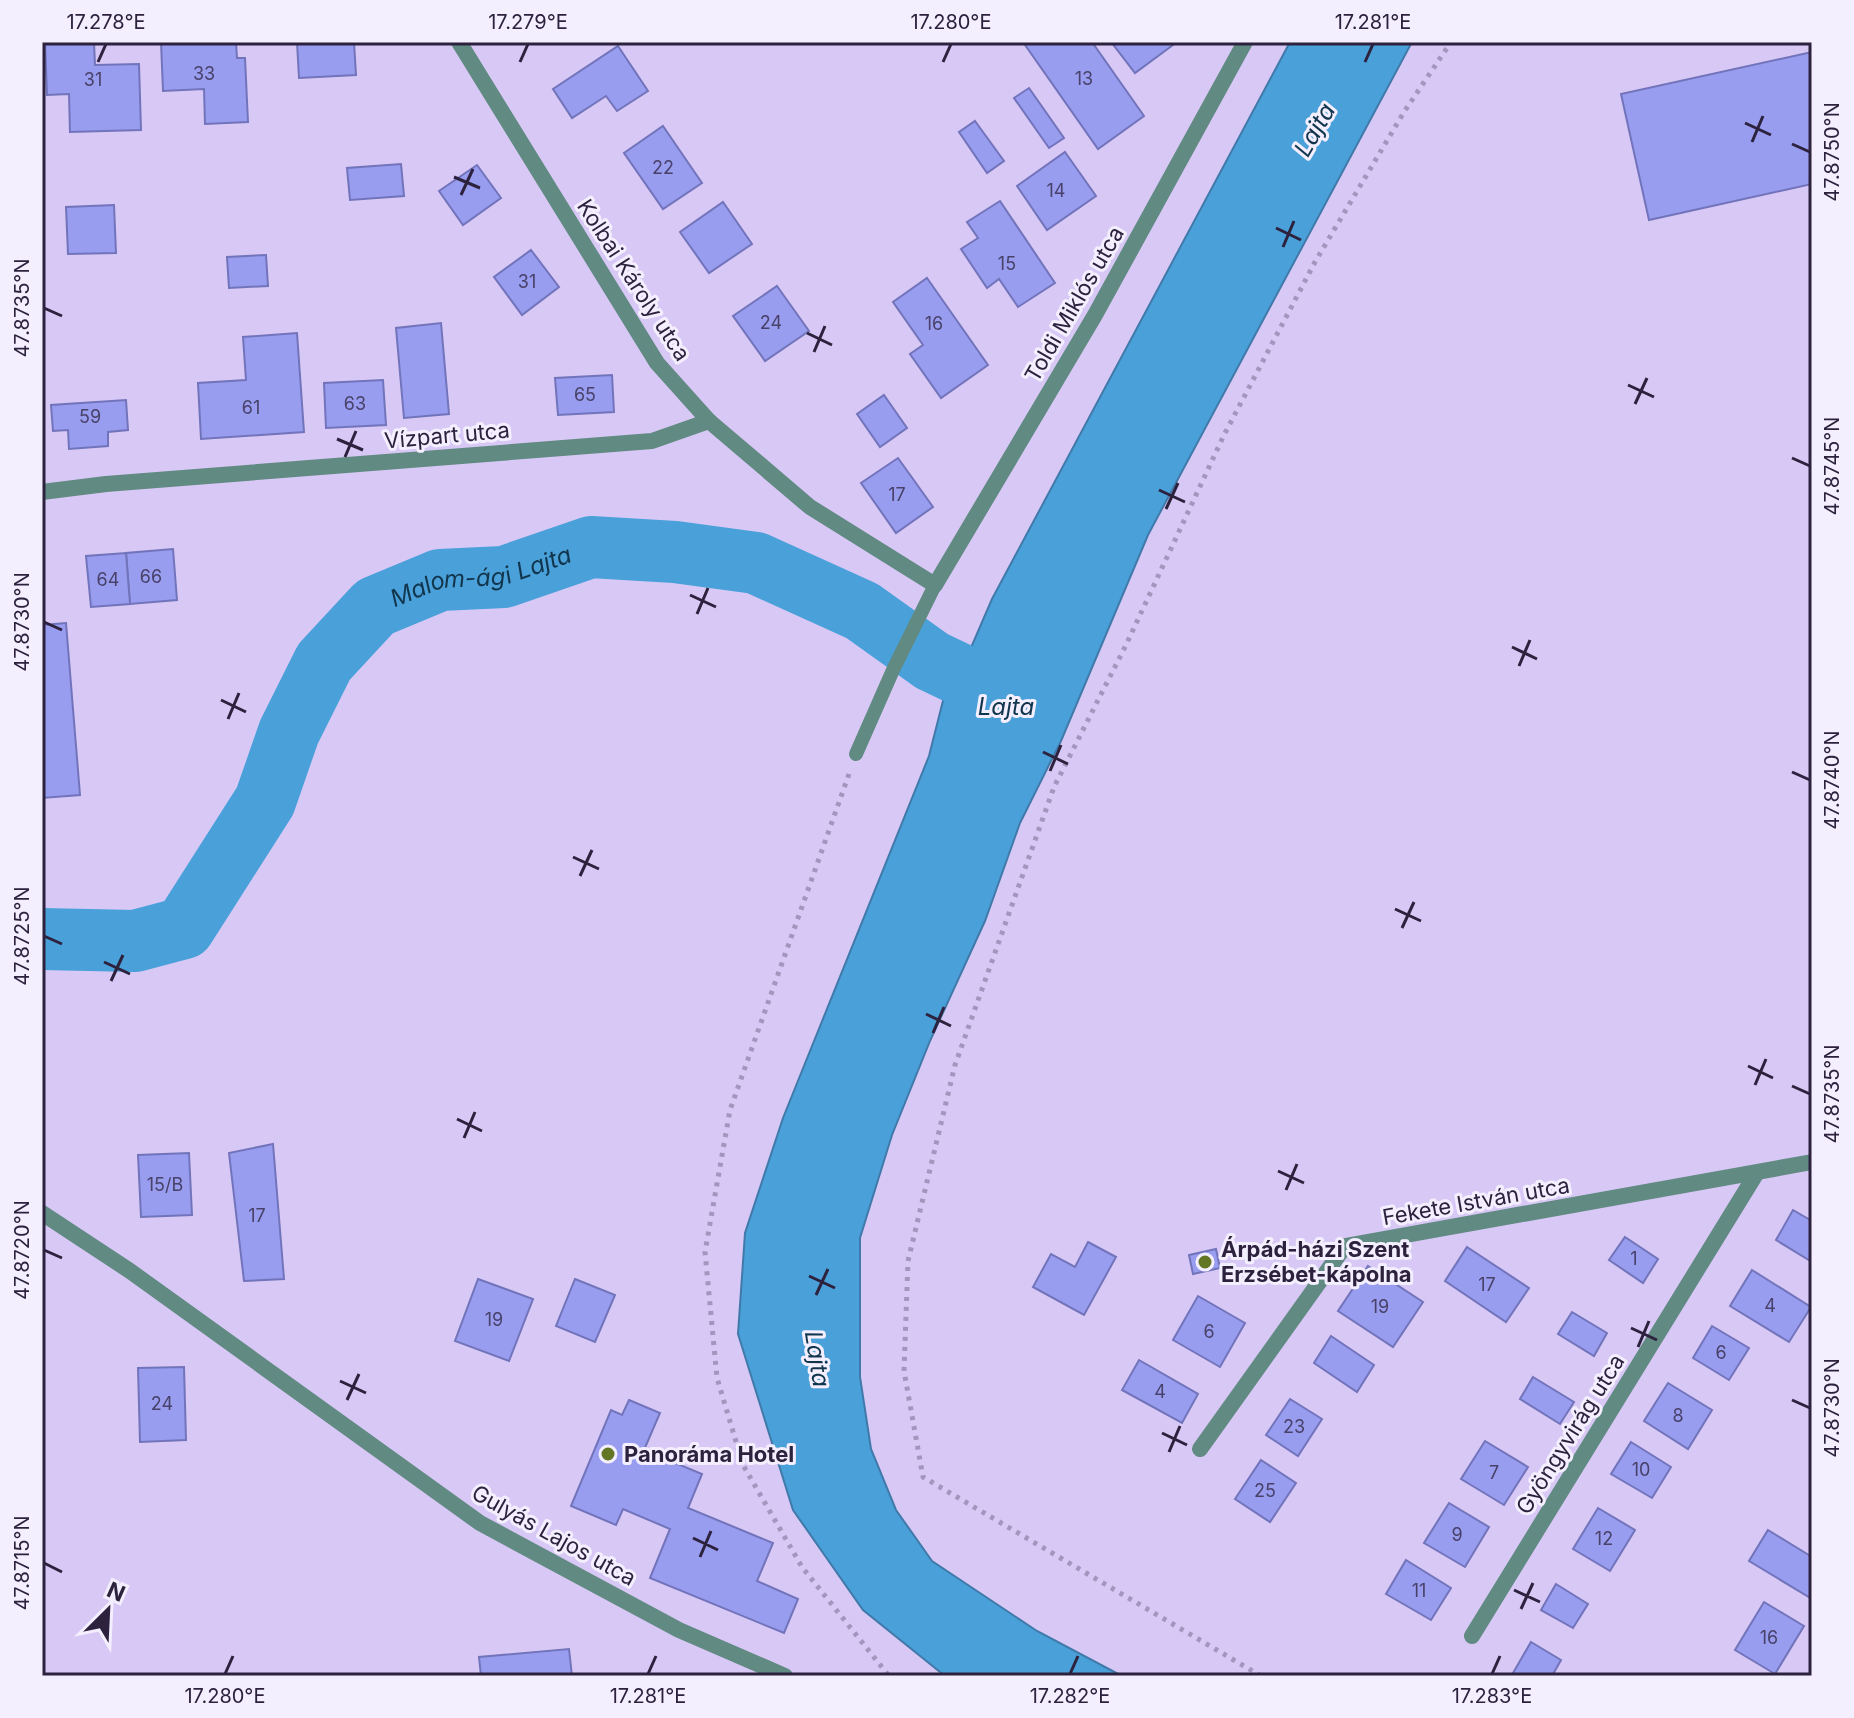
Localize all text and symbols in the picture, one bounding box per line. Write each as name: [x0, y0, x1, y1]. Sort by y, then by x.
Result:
text: 17.278°E: [66, 10, 146, 34]
text: 17.279°E: [488, 10, 568, 34]
text: 17.280°E: [910, 10, 992, 34]
text: 17.281°E: [1335, 10, 1411, 34]
house number: 33: [193, 63, 215, 84]
house number: 13: [1075, 68, 1093, 89]
house number: 31: [84, 69, 102, 90]
water label: Lajta: [1288, 98, 1341, 161]
text: 47.8750°N: [1820, 102, 1844, 202]
house number: 22: [652, 157, 674, 178]
house number: 14: [1047, 180, 1065, 201]
street label: Kolbai Károly utca: [572, 194, 696, 366]
street label: Toldi Miklós utca: [1019, 222, 1129, 386]
house number: 15: [998, 253, 1016, 274]
text: 47.8735°N: [10, 258, 34, 358]
house number: 31: [518, 271, 536, 292]
house number: 24: [760, 312, 782, 333]
house number: 16: [925, 313, 943, 334]
house number: 65: [574, 384, 596, 405]
house number: 63: [344, 393, 366, 414]
house number: 61: [242, 397, 260, 418]
house number: 59: [79, 406, 101, 427]
street label: Vízpart utca: [383, 417, 511, 453]
text: 47.8745°N: [1820, 417, 1844, 515]
house number: 17: [888, 484, 906, 505]
water label: Malom-ági Lajta: [386, 540, 575, 613]
house number: 66: [140, 566, 162, 587]
house number: 64: [97, 569, 119, 590]
text: 47.8730°N: [10, 572, 34, 672]
water label: Lajta: [978, 692, 1034, 721]
text: 47.8740°N: [1820, 730, 1844, 830]
text: 47.8725°N: [10, 886, 34, 986]
text: 47.8735°N: [1820, 1044, 1844, 1144]
street label: Fekete István utca: [1380, 1172, 1572, 1230]
house number: 15/B: [147, 1174, 183, 1195]
text: 47.8720°N: [10, 1200, 34, 1300]
house number: 17: [248, 1205, 266, 1226]
place label: Árpád-házi Szent Erzsébet-kápolna: [1221, 1236, 1412, 1287]
house number: 1: [1630, 1248, 1638, 1269]
marker: Árpád-házi Szent Erzsébet-kápolna: [1196, 1253, 1214, 1271]
house number: 17: [1478, 1274, 1496, 1295]
house number: 4: [1764, 1295, 1776, 1316]
house number: 19: [1371, 1296, 1389, 1317]
house number: 19: [485, 1309, 503, 1330]
house number: 6: [1203, 1321, 1215, 1342]
water label: Lajta: [799, 1329, 836, 1389]
house number: 6: [1715, 1342, 1727, 1363]
street label: Gyöngyvirág utca: [1510, 1349, 1630, 1519]
text: 47.8730°N: [1820, 1358, 1844, 1458]
house number: 4: [1154, 1381, 1166, 1402]
house number: 24: [151, 1393, 173, 1414]
house number: 8: [1672, 1405, 1684, 1426]
house number: 23: [1283, 1416, 1305, 1437]
place label: Panoráma Hotel: [624, 1441, 794, 1467]
marker: Panoráma Hotel: [599, 1445, 617, 1463]
house number: 10: [1632, 1459, 1650, 1480]
house number: 7: [1489, 1462, 1499, 1483]
street label: Gulyás Lajos utca: [467, 1479, 641, 1591]
house number: 25: [1254, 1480, 1276, 1501]
text: 47.8715°N: [10, 1515, 34, 1611]
house number: 9: [1451, 1524, 1463, 1545]
house number: 12: [1595, 1528, 1613, 1549]
north arrow: [68, 1570, 148, 1650]
text: N: [103, 1576, 129, 1607]
house number: 11: [1412, 1580, 1426, 1601]
house number: 16: [1760, 1627, 1778, 1648]
text: 17.280°E: [184, 1684, 266, 1708]
text: 17.281°E: [610, 1684, 686, 1708]
text: 17.282°E: [1030, 1684, 1110, 1708]
text: 17.283°E: [1452, 1684, 1532, 1708]

